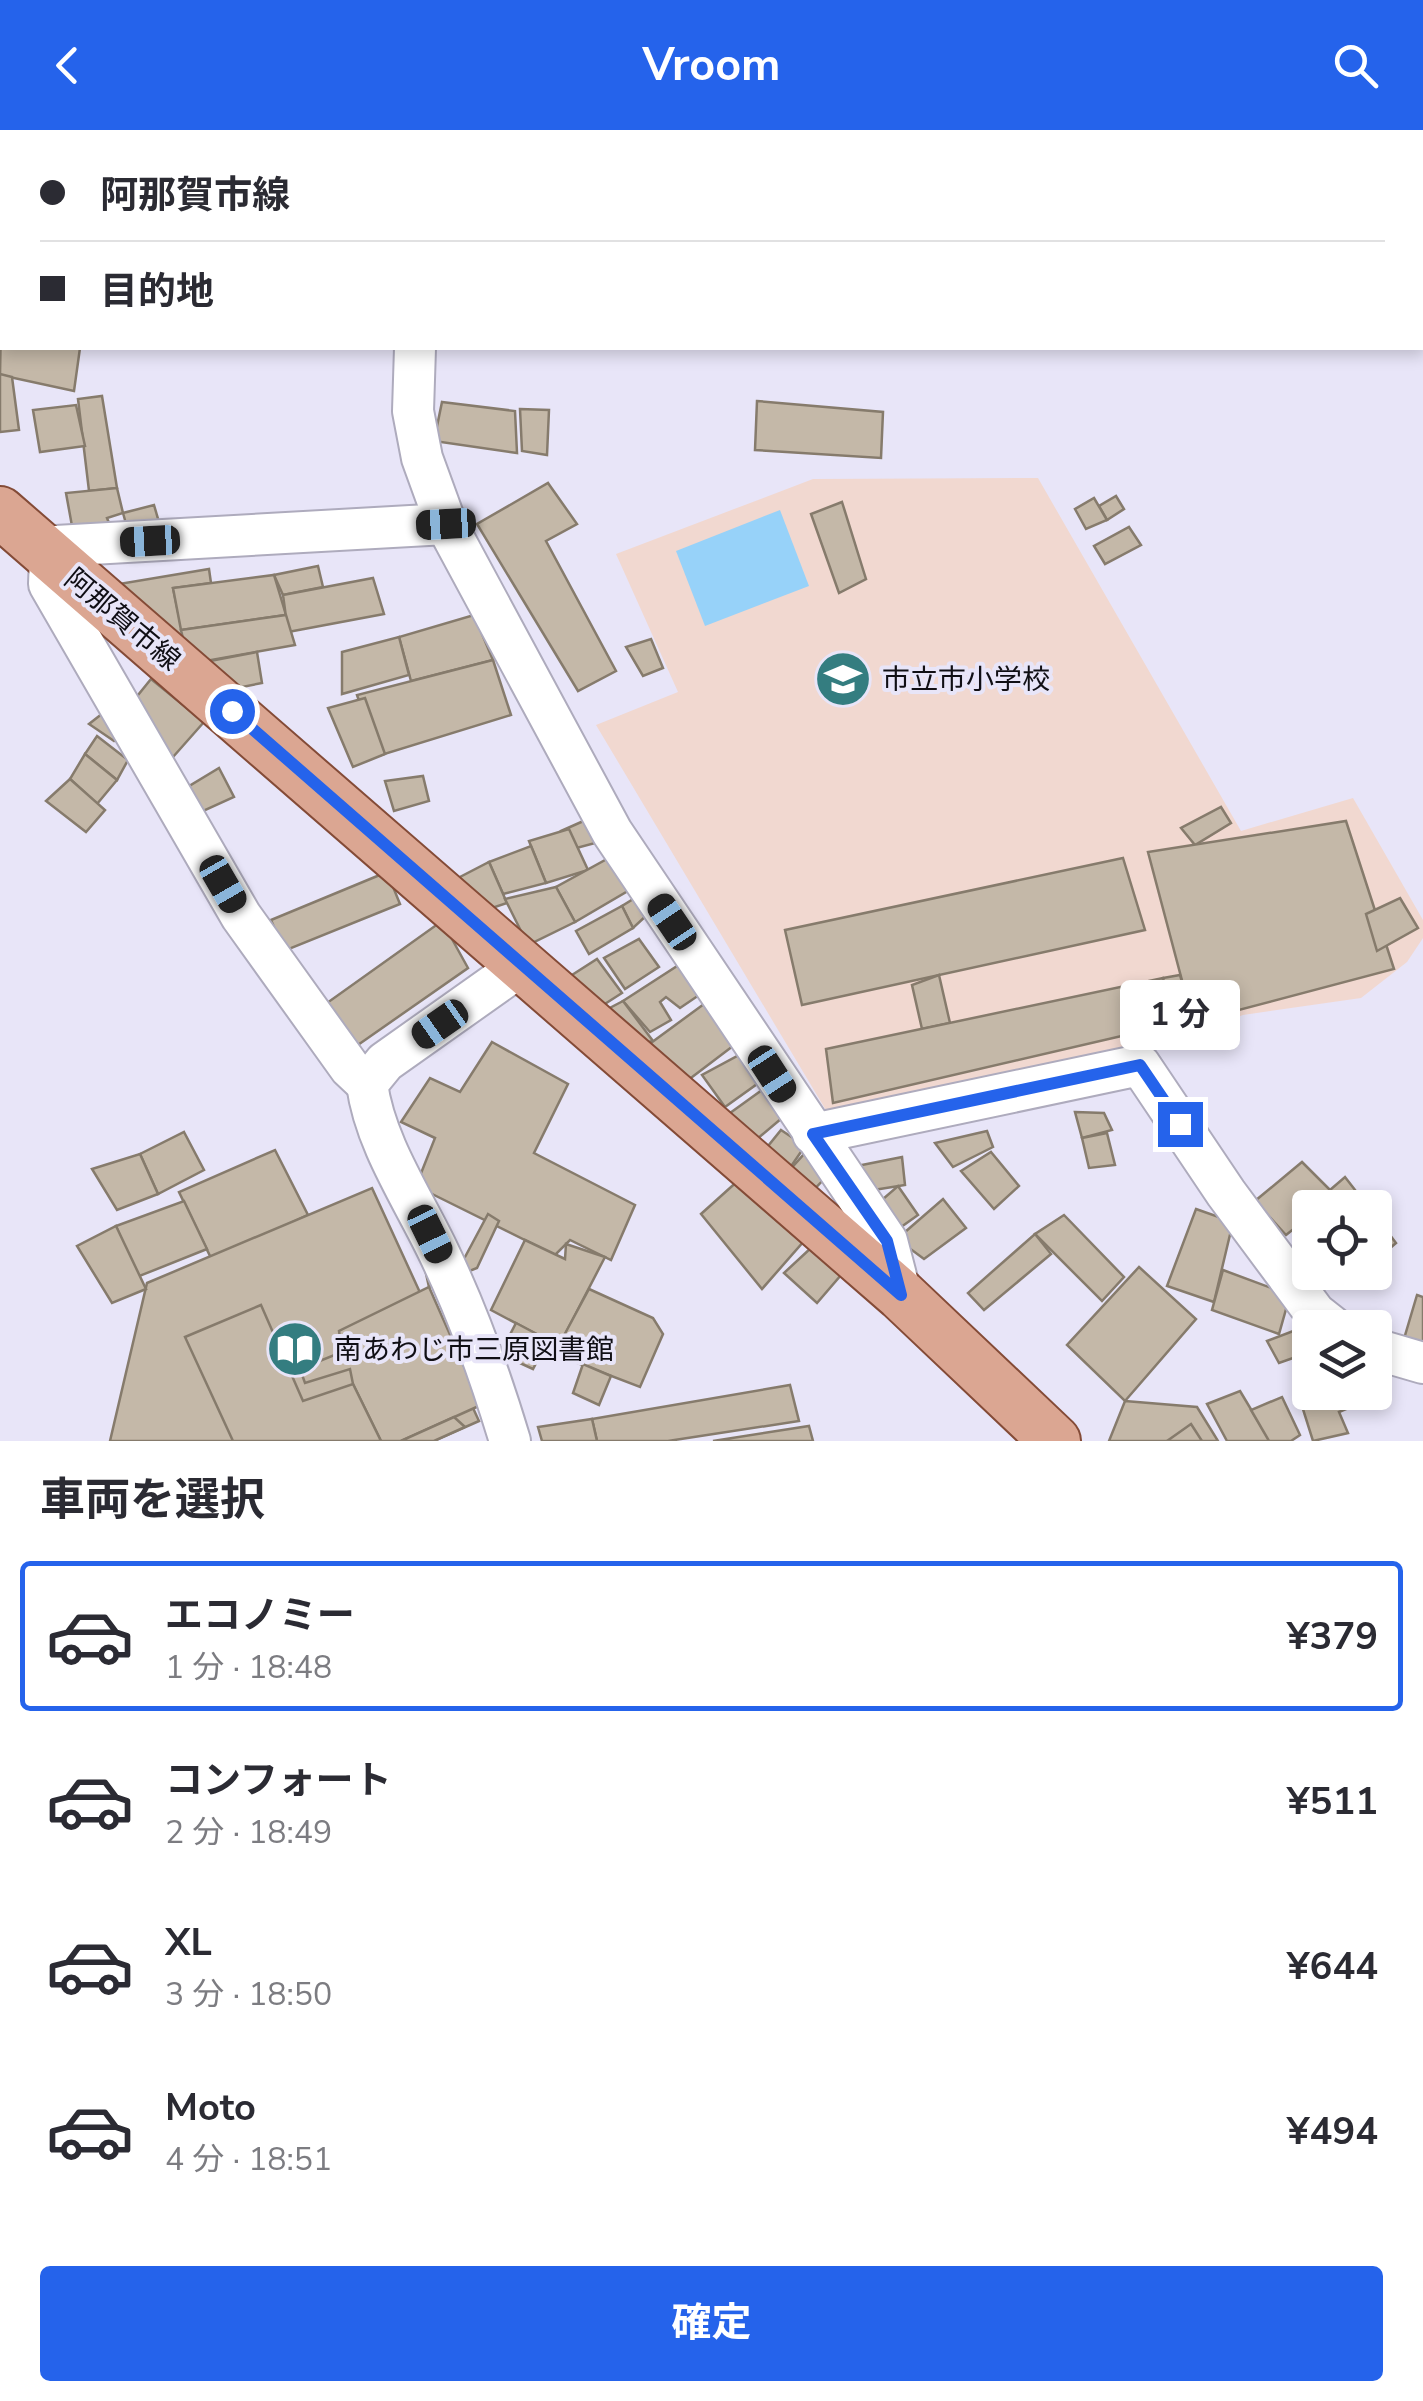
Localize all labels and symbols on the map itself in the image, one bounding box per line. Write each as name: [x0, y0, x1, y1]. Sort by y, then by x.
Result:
car: [415, 507, 477, 541]
car: [119, 524, 181, 558]
street label: 阿那賀市線: [57, 560, 188, 679]
school or university icon: 市立市小学校: [813, 649, 873, 709]
place label: 市立市小学校: [882, 661, 1050, 699]
route start: [210, 689, 255, 734]
car: [195, 851, 251, 917]
car: [643, 889, 701, 955]
callout: 1 分: [1120, 979, 1240, 1049]
car: [407, 995, 473, 1053]
car: [743, 1041, 801, 1107]
route end: [1158, 1102, 1203, 1147]
car: [403, 1200, 457, 1268]
library icon: 南あわじ市三原図書館: [265, 1319, 325, 1379]
place label: 南あわじ市三原図書館: [334, 1331, 614, 1369]

